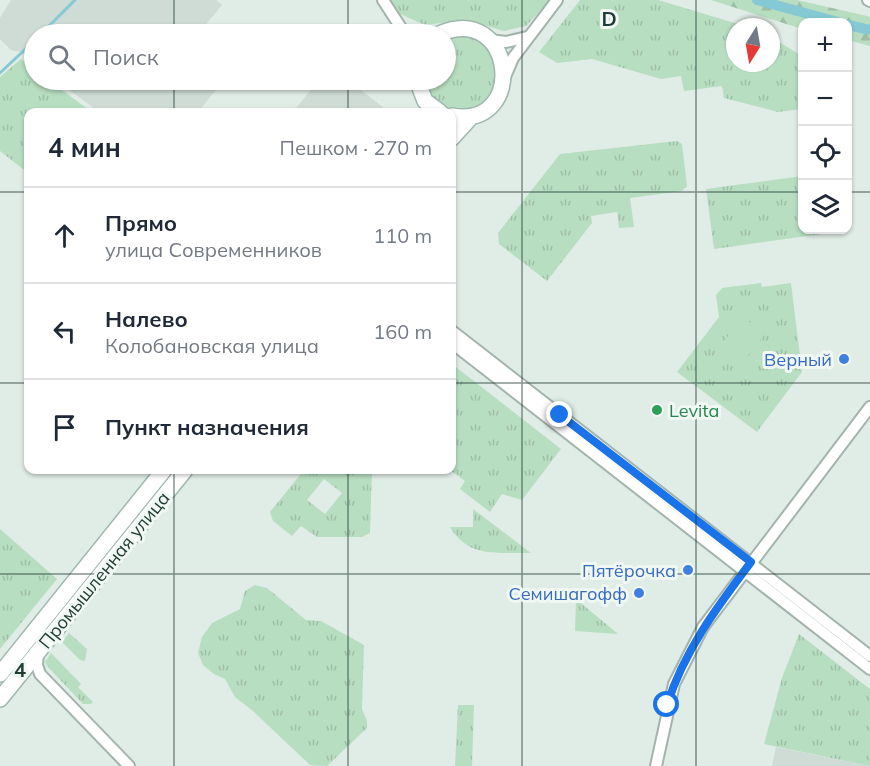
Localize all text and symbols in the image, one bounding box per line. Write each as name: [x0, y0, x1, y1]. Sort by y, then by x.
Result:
text: D: [601, 6, 617, 31]
north arrow: [726, 18, 780, 72]
map controls: [798, 18, 852, 234]
button: +: [798, 18, 852, 72]
search box: [24, 24, 456, 90]
icon: search: [45, 41, 78, 74]
text: Поиск: [93, 43, 159, 71]
button: −: [798, 72, 852, 126]
button: locate: [798, 126, 852, 180]
text: 4 мин: [48, 131, 121, 164]
text: Пешком · 270 m: [280, 135, 432, 160]
button: layers: [798, 180, 852, 234]
text: Прямо: [105, 209, 177, 237]
icon: ahead: [48, 219, 81, 252]
text: 110 m: [373, 223, 432, 248]
text: улица Современников: [105, 237, 322, 262]
text: Налево: [105, 305, 188, 333]
icon: left: [48, 315, 81, 348]
text: 160 m: [373, 319, 432, 344]
text: Колобановская улица: [105, 333, 319, 358]
place label: Верный: [764, 348, 832, 371]
marker: Верный: [837, 352, 851, 366]
place label: Levita: [669, 399, 719, 422]
route end: [546, 401, 572, 427]
marker: Levita: [650, 403, 664, 417]
icon: arrive: [48, 411, 81, 444]
text: Пункт назначения: [105, 413, 309, 441]
street label: Промышленная улица: [34, 487, 174, 653]
place label: Пятёрочка: [582, 559, 676, 582]
marker: Пятёрочка: [681, 563, 695, 577]
place label: Семишагофф: [509, 582, 627, 605]
marker: Семишагофф: [632, 586, 646, 600]
text: 4: [14, 657, 26, 682]
route start: [653, 691, 679, 717]

